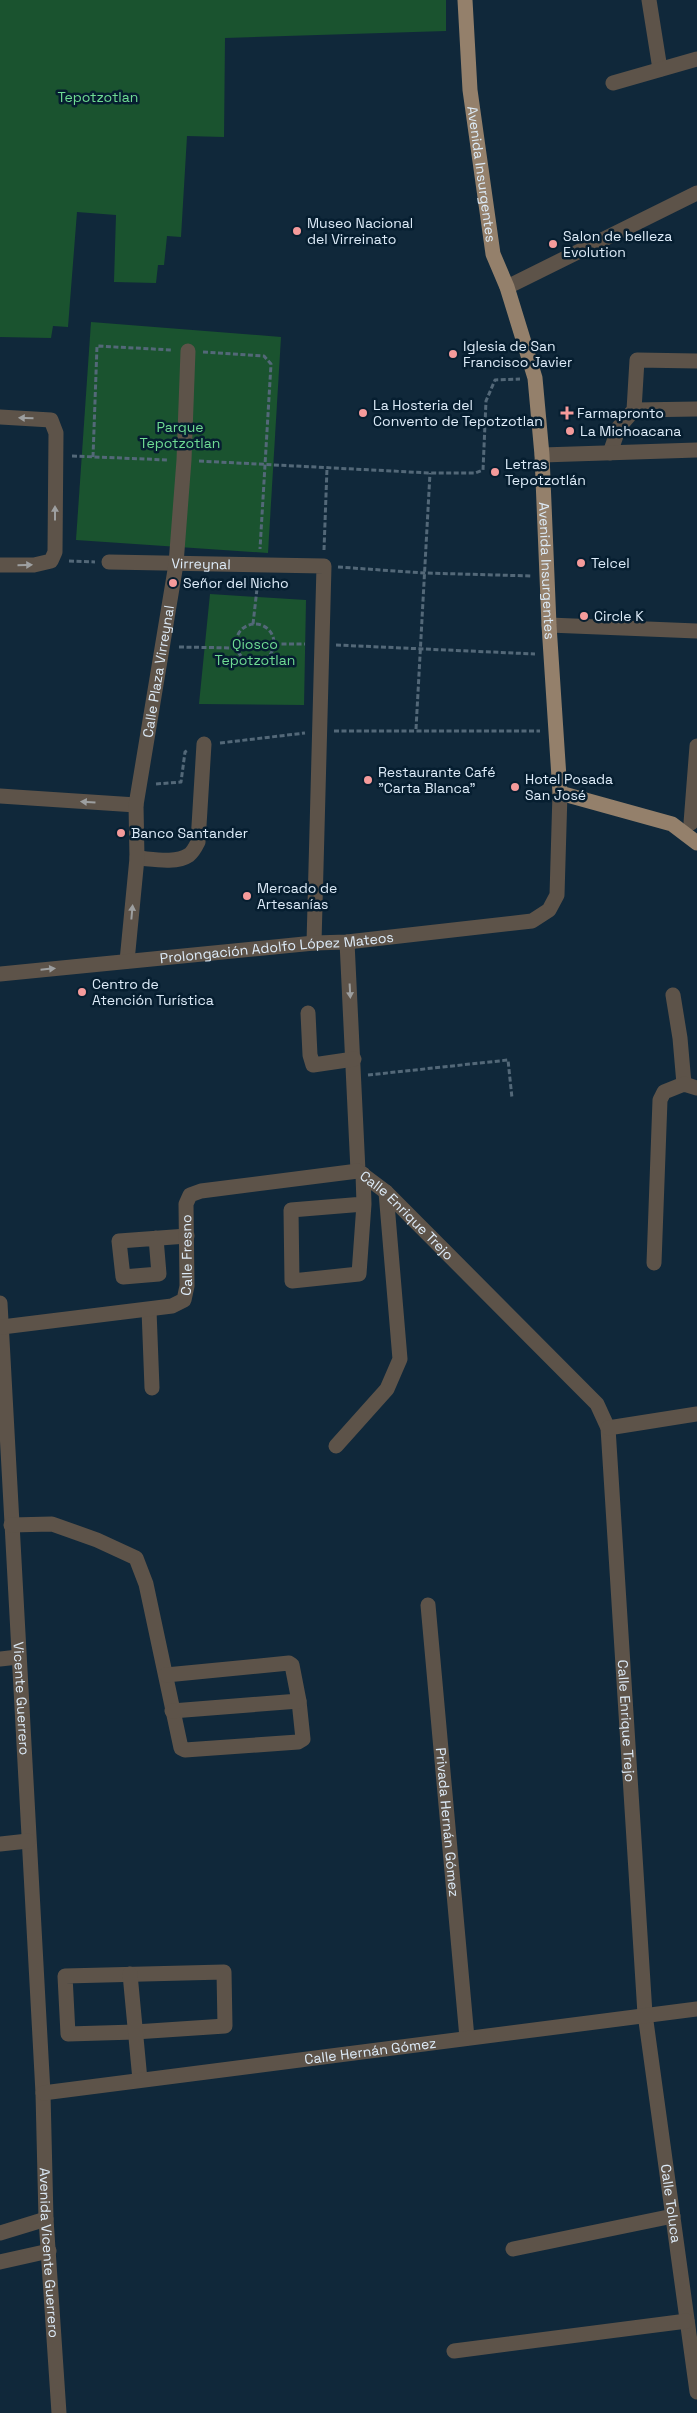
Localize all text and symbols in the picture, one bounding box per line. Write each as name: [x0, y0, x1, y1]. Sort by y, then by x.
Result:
park label: Tepotzotlan: [58, 88, 138, 106]
street label: Avenida Insurgentes: [463, 105, 500, 243]
place label: Museo Nacional del Virreinato: [307, 214, 413, 248]
marker: Museo Nacional del Virreinato: [291, 225, 303, 237]
place label: Salon de belleza Evolution: [563, 227, 672, 261]
marker: Salon de belleza Evolution: [547, 238, 559, 250]
place label: Iglesia de San Francisco Javier: [463, 337, 572, 371]
marker: Iglesia de San Francisco Javier: [447, 348, 459, 360]
place label: La Hosteria del Convento de Tepotzotlan: [373, 396, 543, 430]
place label: Farmapronto: [577, 404, 664, 422]
marker: La Hosteria del Convento de Tepotzotlan: [357, 407, 369, 419]
marker: Farmapronto: [561, 407, 573, 419]
one-way arrow: [17, 414, 33, 422]
park label: Parque Tepotzotlan: [140, 418, 220, 452]
place label: La Michoacana: [580, 422, 681, 440]
marker: La Michoacana: [564, 425, 576, 437]
place label: Letras Tepotzotlán: [505, 455, 586, 489]
marker: Letras Tepotzotlán: [489, 466, 501, 478]
street label: Avenida Insurgentes: [535, 502, 559, 640]
one-way arrow: [51, 505, 59, 521]
street label: Virreynal: [171, 554, 231, 573]
place label: Telcel: [591, 554, 630, 572]
marker: Telcel: [575, 557, 587, 569]
one-way arrow: [18, 561, 34, 569]
place label: Señor del Nicho: [183, 574, 289, 592]
marker: Señor del Nicho: [167, 577, 179, 589]
street label: Calle Plaza Virreynal: [138, 604, 178, 739]
place label: Circle K: [594, 607, 644, 625]
marker: Circle K: [578, 610, 590, 622]
park label: Qiosco Tepotzotlan: [215, 635, 295, 669]
place label: Restaurante Café "Carta Blanca": [378, 763, 495, 797]
place label: Hotel Posada San José: [525, 770, 613, 804]
marker: Restaurante Café "Carta Blanca": [362, 774, 374, 786]
marker: Hotel Posada San José: [509, 781, 521, 793]
one-way arrow: [80, 798, 96, 806]
place label: Banco Santander: [131, 824, 248, 842]
marker: Banco Santander: [115, 827, 127, 839]
place label: Mercado de Artesanías: [257, 879, 337, 913]
marker: Mercado de Artesanías: [241, 890, 253, 902]
one-way arrow: [128, 904, 136, 920]
street label: Prolongación Adolfo López Mateos: [159, 928, 395, 967]
one-way arrow: [41, 965, 57, 973]
place label: Centro de Atención Turística: [92, 975, 214, 1009]
one-way arrow: [346, 983, 354, 999]
marker: Centro de Atención Turística: [76, 986, 88, 998]
street label: Calle Enrique Trejo: [356, 1167, 458, 1264]
street label: Calle Fresno: [176, 1214, 196, 1297]
street label: Vicente Guerrero: [9, 1641, 34, 1756]
street label: Calle Enrique Trejo: [614, 1659, 639, 1783]
street label: Privada Hernán Gómez: [432, 1747, 463, 1898]
street label: Calle Hernán Gómez: [303, 2034, 437, 2068]
street label: Calle Toluca: [657, 2163, 685, 2244]
street label: Avenida Vicente Guerrero: [36, 2167, 63, 2338]

